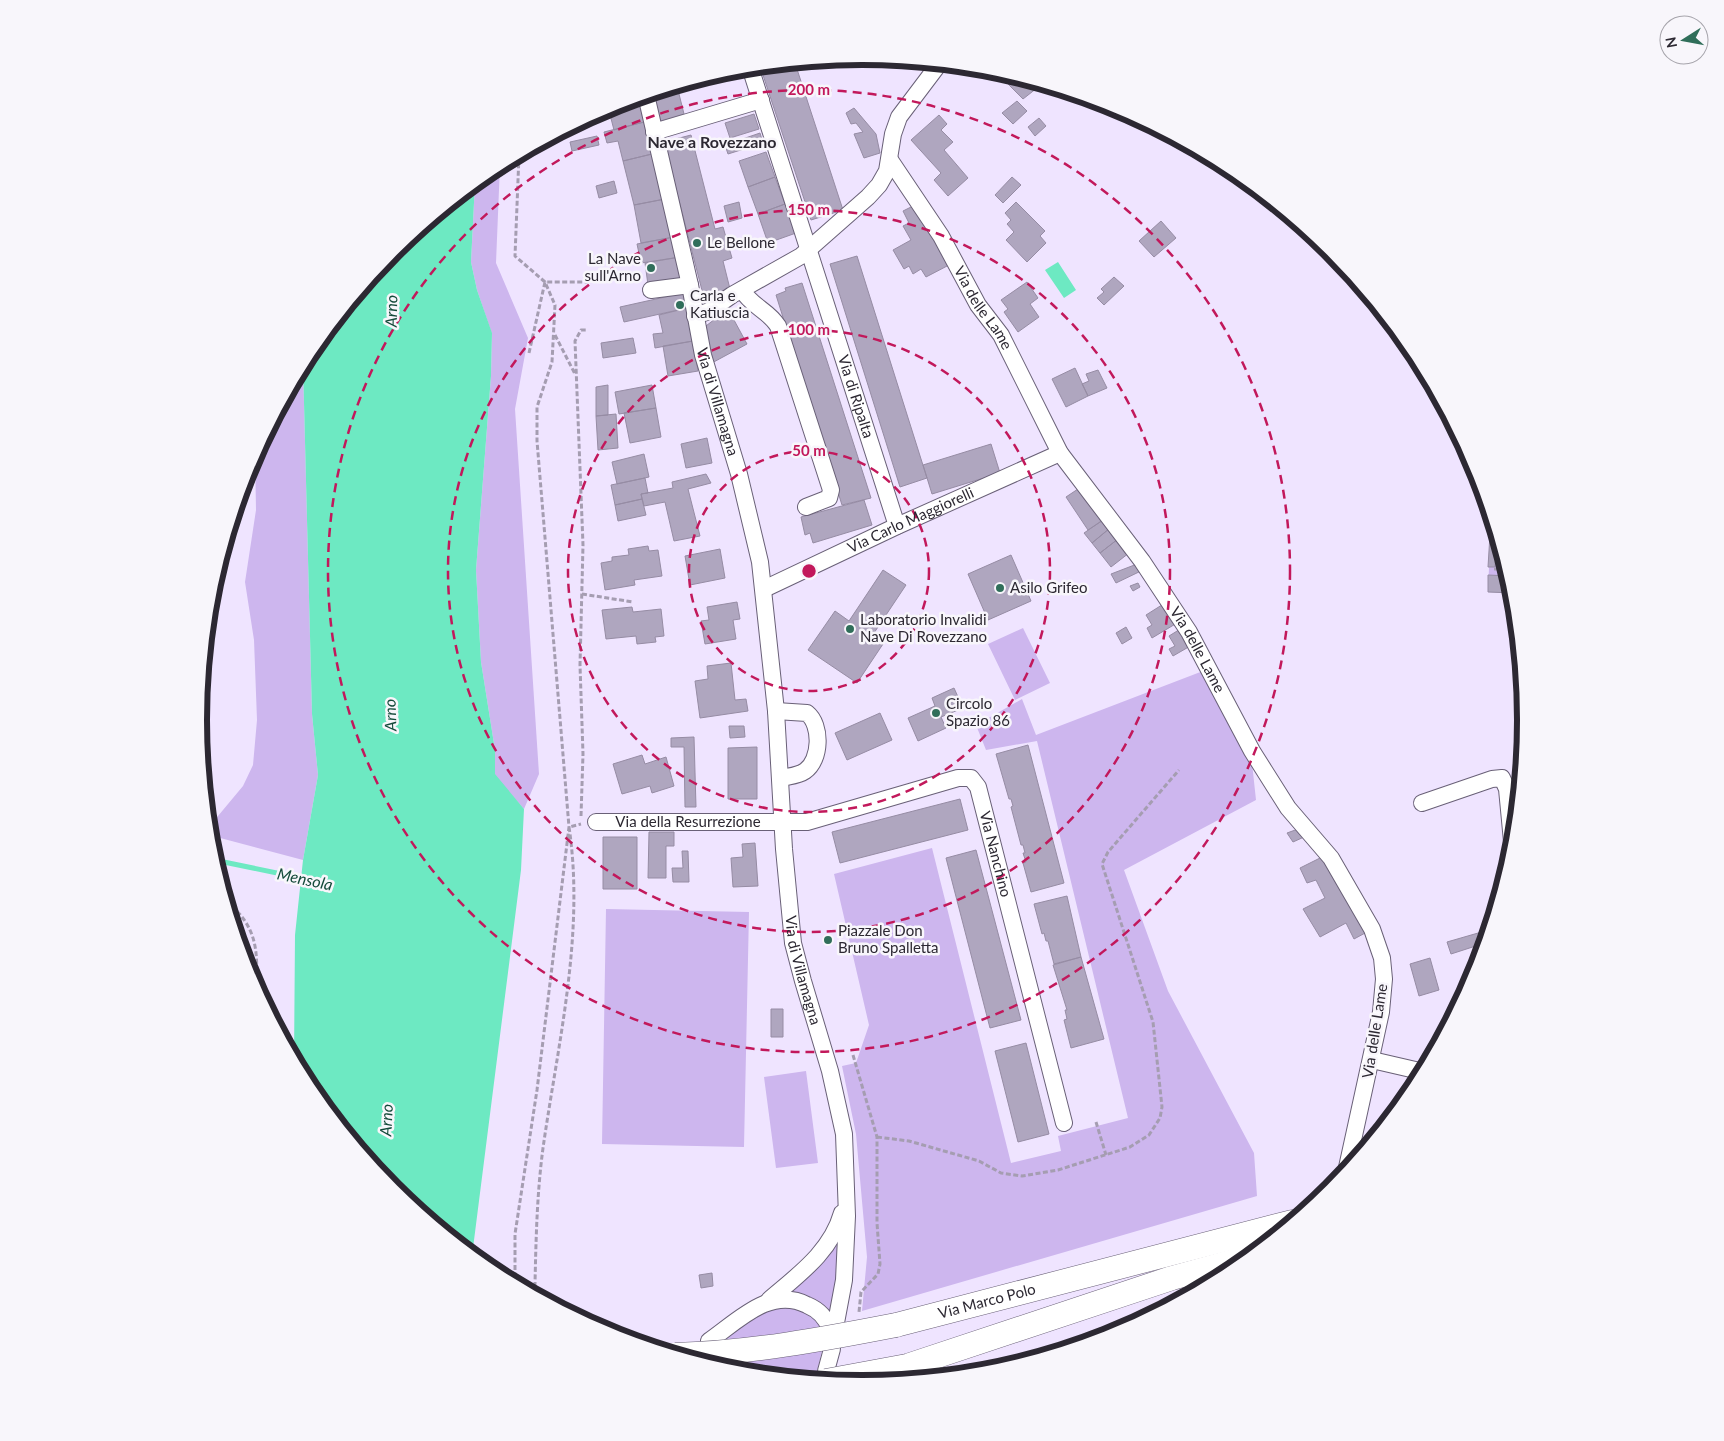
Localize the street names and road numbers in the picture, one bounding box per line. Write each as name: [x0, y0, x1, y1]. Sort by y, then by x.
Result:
street label: Via delle Lame: [951, 263, 1017, 352]
street label: Via di Villamagna: [694, 346, 743, 458]
street label: Via di Ripalta: [835, 352, 878, 440]
street label: Via Carlo Maggiorelli: [844, 483, 976, 556]
street label: Via delle Lame: [1167, 603, 1229, 696]
street label: Via Nanchino: [977, 809, 1016, 899]
street label: Via della Resurrezione: [615, 812, 761, 830]
street label: Via di Villamagna: [782, 915, 826, 1027]
street label: Via delle Lame: [1358, 982, 1390, 1079]
street label: Via Marco Polo: [936, 1279, 1037, 1322]

